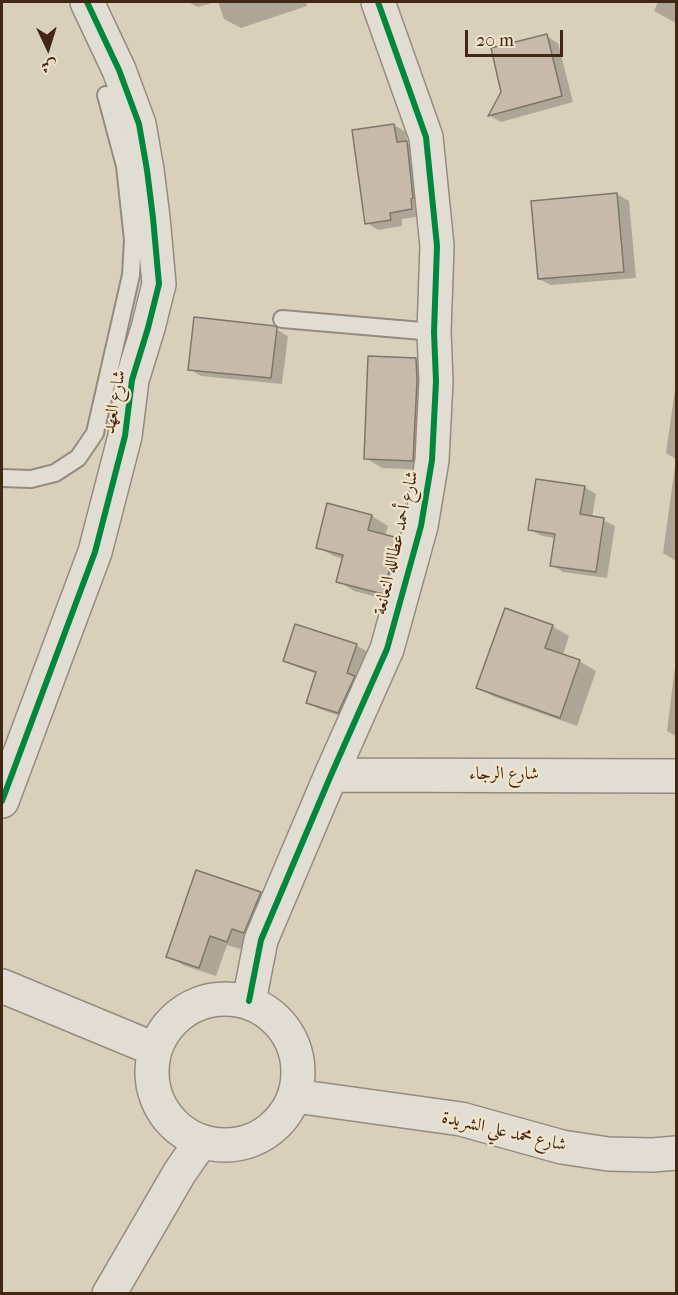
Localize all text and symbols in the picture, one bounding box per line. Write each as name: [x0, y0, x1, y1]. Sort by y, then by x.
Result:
north arrow: [18, 18, 78, 78]
scale bar: [468, 18, 566, 56]
text: 20 m: [476, 30, 514, 51]
text: ش: [41, 56, 58, 76]
street label: شارع العهد: [99, 368, 131, 436]
street label: شارع أحمد عطاالله النعانعة: [370, 469, 424, 617]
street label: شارع الرجاء: [469, 764, 539, 786]
street label: شارع محمد علي الشريدة: [440, 1107, 568, 1157]

